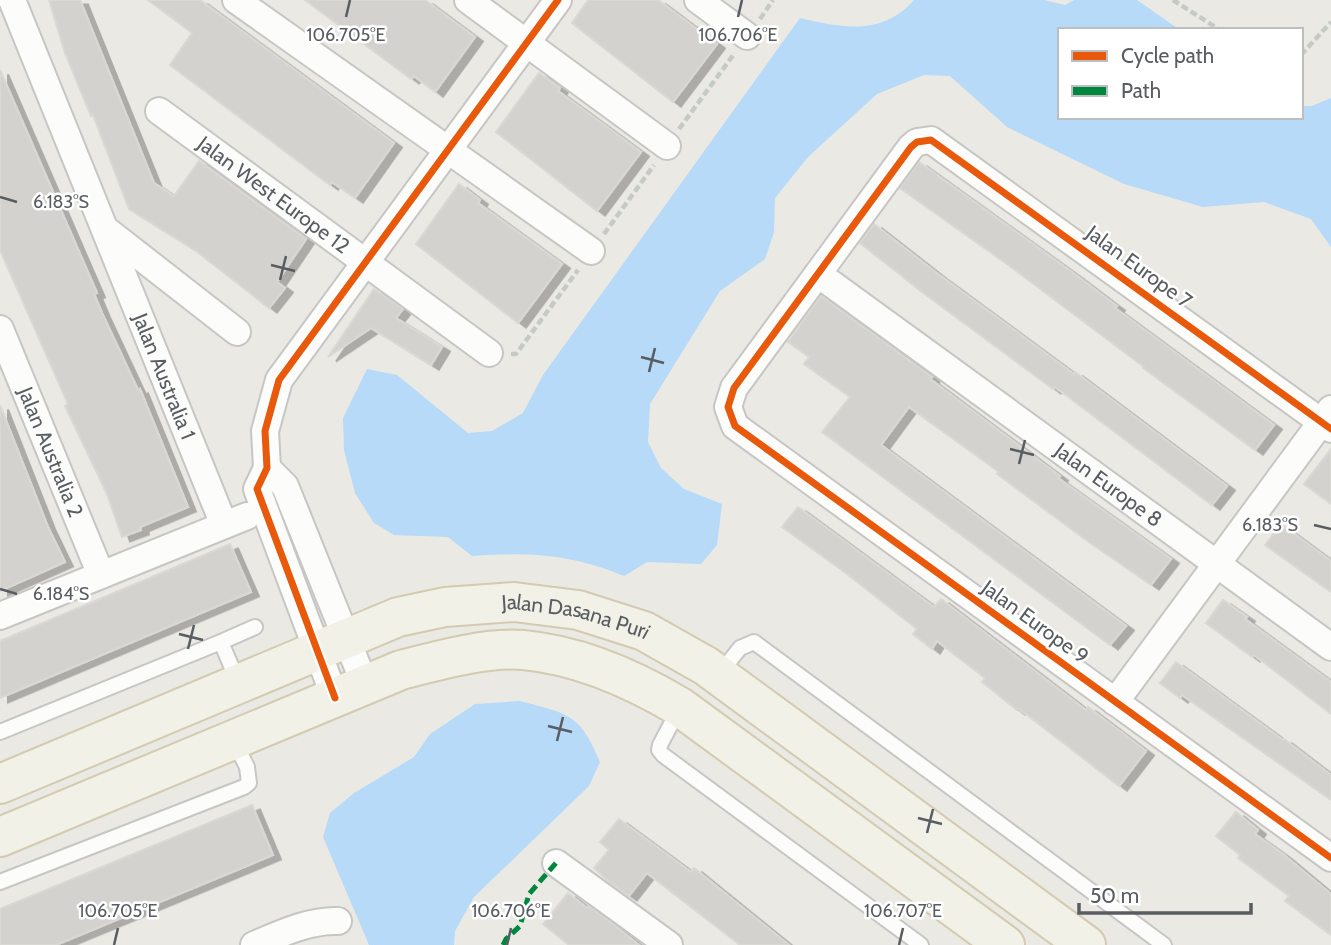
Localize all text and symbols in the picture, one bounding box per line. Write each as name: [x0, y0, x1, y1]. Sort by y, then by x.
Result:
text: 106.705°E: [307, 24, 385, 46]
text: 106.706°E: [698, 24, 778, 46]
legend: [1058, 28, 1303, 119]
text: Cycle path: [1121, 43, 1214, 68]
text: Path: [1121, 78, 1161, 103]
street label: Jalan West Europe 12: [192, 130, 355, 259]
text: 6.183°S: [33, 191, 89, 213]
street label: Jalan Europe 7: [1081, 219, 1197, 314]
street label: Jalan Australia 1: [127, 309, 201, 443]
street label: Jalan Australia 2: [13, 382, 89, 520]
street label: Jalan Europe 8: [1049, 437, 1167, 532]
text: 6.183°S: [1242, 514, 1298, 536]
street label: Jalan Europe 9: [976, 574, 1094, 669]
text: 6.184°S: [33, 583, 89, 605]
street label: Jalan Dasana Puri: [500, 589, 655, 644]
scale bar: [1079, 872, 1250, 916]
text: 50 m: [1090, 883, 1139, 908]
text: 106.705°E: [79, 900, 157, 922]
text: 106.706°E: [471, 900, 551, 922]
text: 106.707°E: [864, 900, 942, 922]

